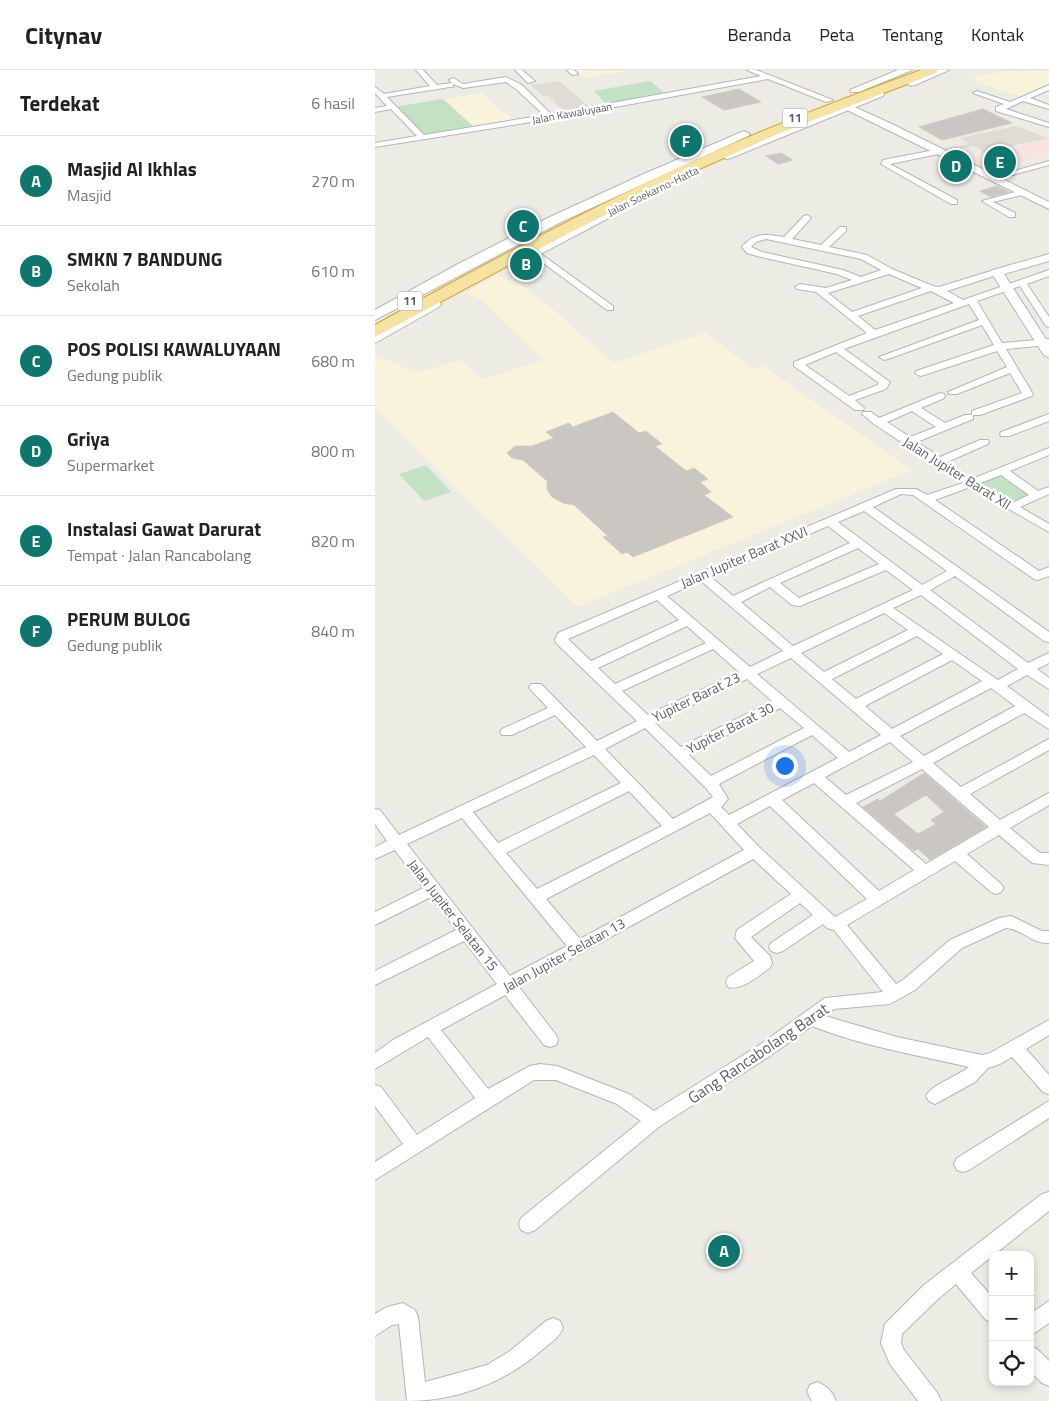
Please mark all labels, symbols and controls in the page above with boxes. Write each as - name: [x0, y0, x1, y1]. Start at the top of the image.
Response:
- text: Citynav: [25, 17, 102, 53]
- text: Beranda: [728, 21, 791, 48]
- text: Peta: [819, 21, 854, 48]
- text: Tentang: [882, 21, 943, 48]
- text: Kontak: [971, 21, 1024, 48]
- text: Terdekat: [20, 87, 100, 119]
- text: 6 hasil: [311, 91, 355, 115]
- street label: Jalan Kawaluyaan: [531, 98, 613, 128]
- road number: 11: [783, 108, 807, 128]
- pin: F: [670, 122, 702, 160]
- pin: E: [984, 143, 1016, 181]
- pin: D: [940, 147, 972, 185]
- text: Masjid Al Ikhlas: [67, 154, 197, 183]
- street label: Jalan Soekarno-Hatta: [605, 162, 702, 220]
- text: A: [31, 169, 41, 193]
- text: 270 m: [311, 169, 355, 193]
- text: Masjid: [67, 183, 111, 207]
- pin: C: [507, 207, 539, 245]
- text: SMKN 7 BANDUNG: [67, 244, 222, 273]
- pin: B: [510, 245, 542, 283]
- text: B: [31, 259, 41, 283]
- text: 610 m: [311, 259, 355, 283]
- text: Sekolah: [67, 273, 120, 297]
- road number: 11: [397, 292, 423, 310]
- text: POS POLISI KAWALUYAAN: [67, 334, 281, 363]
- text: C: [32, 349, 40, 373]
- text: 680 m: [311, 349, 355, 373]
- text: Gedung publik: [67, 363, 162, 387]
- text: Griya: [67, 424, 110, 453]
- street label: Jalan Jupiter Barat XII: [899, 431, 1015, 514]
- text: D: [31, 439, 41, 463]
- text: 800 m: [311, 439, 355, 463]
- text: Supermarket: [67, 453, 154, 477]
- text: Instalasi Gawat Darurat: [67, 514, 261, 543]
- street label: Jalan Jupiter Barat XXVI: [677, 520, 811, 593]
- text: E: [32, 529, 40, 553]
- text: 820 m: [311, 529, 355, 553]
- text: Tempat · Jalan Rancabolang: [67, 543, 251, 567]
- text: PERUM BULOG: [67, 604, 190, 633]
- text: F: [32, 619, 40, 643]
- text: 840 m: [311, 619, 355, 643]
- text: Gedung publik: [67, 633, 162, 657]
- street label: Yupiter Barat 23: [648, 666, 743, 727]
- street label: Yupiter Barat 30: [682, 696, 777, 759]
- your location: [772, 753, 798, 779]
- street label: Jalan Jupiter Selatan 15: [403, 854, 504, 975]
- street label: Jalan Jupiter Selatan 13: [499, 912, 629, 997]
- street label: Gang Rancabolang Barat: [683, 997, 834, 1109]
- pin: A: [708, 1232, 740, 1270]
- map controls: [989, 1251, 1034, 1386]
- button: +: [989, 1251, 1034, 1296]
- button: −: [989, 1296, 1034, 1341]
- button: locate: [989, 1341, 1034, 1386]

